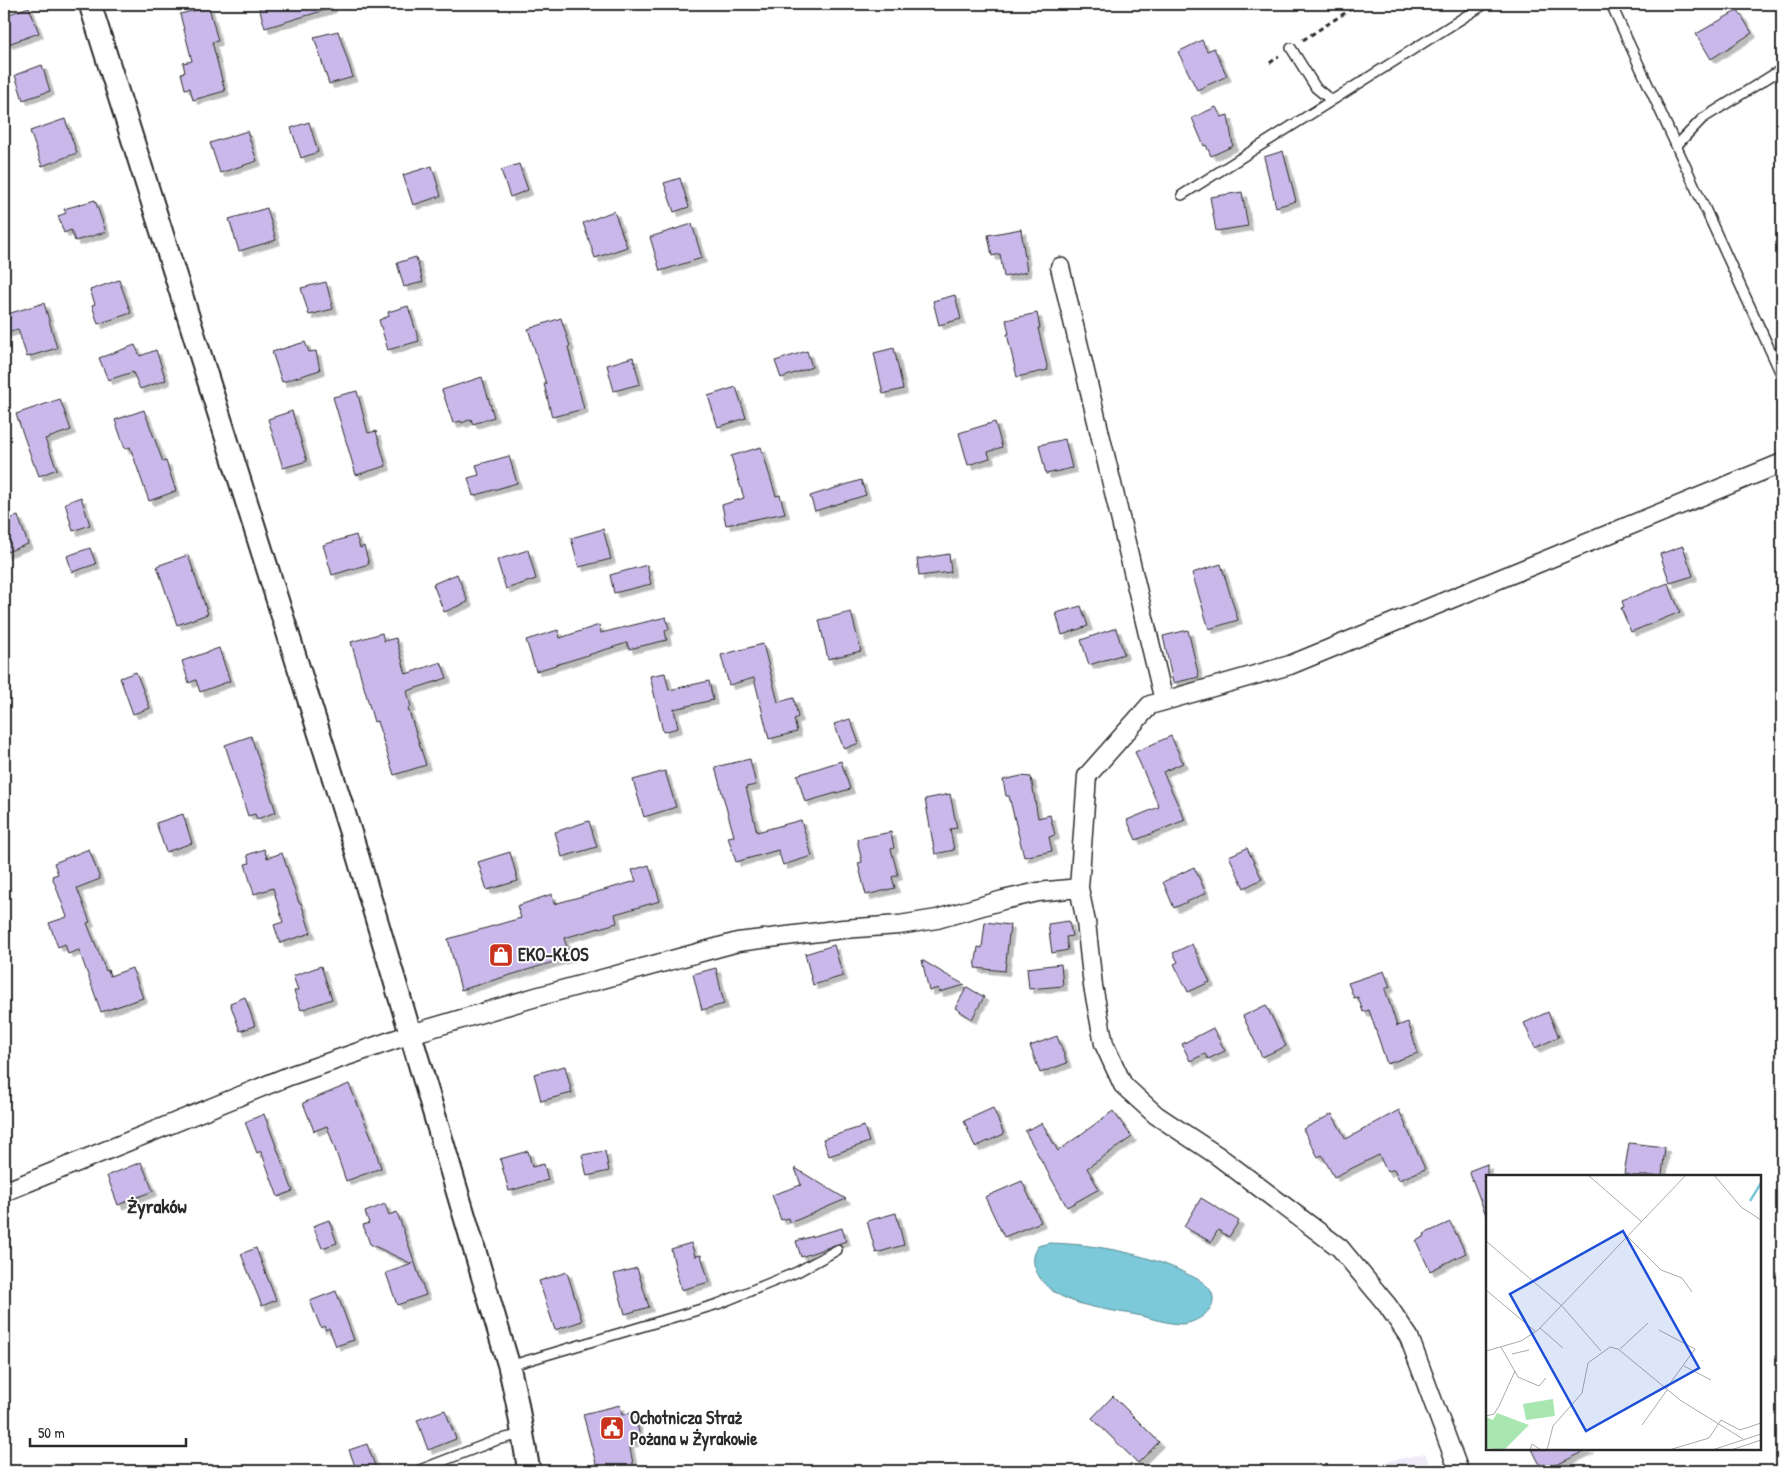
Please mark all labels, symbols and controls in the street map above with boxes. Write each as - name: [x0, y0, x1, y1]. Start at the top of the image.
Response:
- shop icon: EKO-KŁOS: [488, 942, 514, 968]
- place label: EKO-KŁOS: [518, 942, 589, 967]
- inset map: [1486, 1175, 1761, 1450]
- district label: Żyraków: [127, 1192, 188, 1220]
- place label: Ochotnicza Straż Pożana w Żyrakowie: [630, 1405, 758, 1452]
- scale bar: [30, 1415, 186, 1447]
- public building icon: Ochotnicza Straż Pożana w Żyrakowie: [599, 1415, 625, 1441]
- text: 50 m: [38, 1422, 65, 1443]

